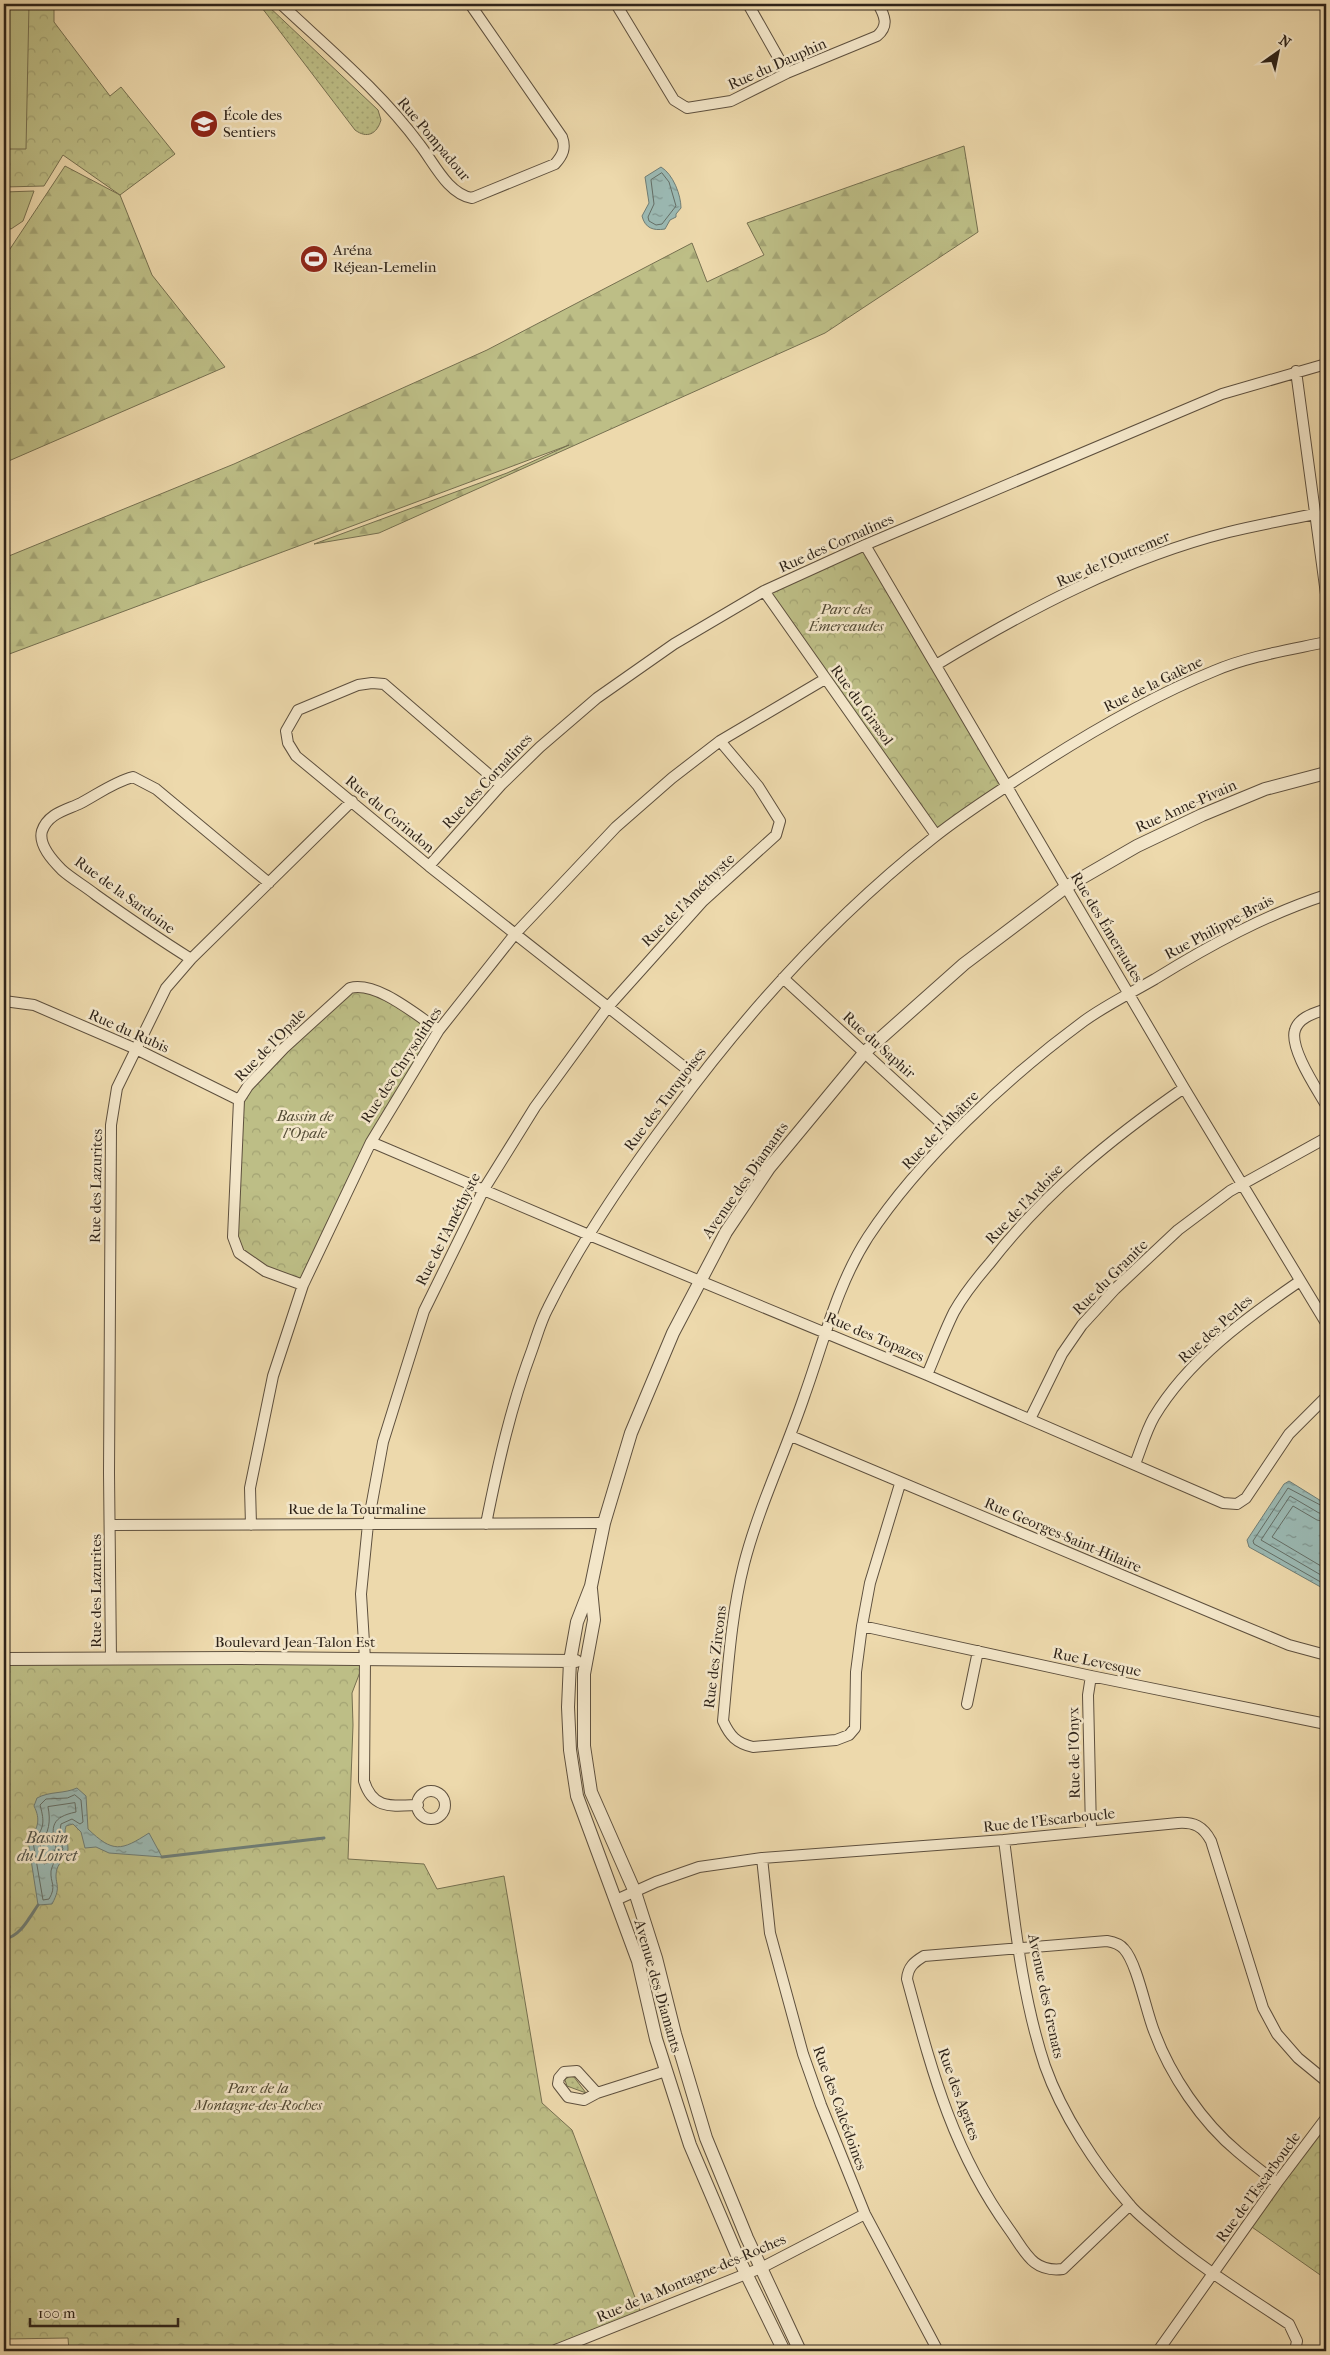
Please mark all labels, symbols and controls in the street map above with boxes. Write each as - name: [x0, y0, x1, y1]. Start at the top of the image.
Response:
- north arrow: [1252, 28, 1302, 78]
- text: N: [1276, 31, 1294, 52]
- street label: Rue du Dauphin: [725, 34, 829, 94]
- street label: Rue Pompadour: [394, 93, 475, 185]
- place label: École des Sentiers: [223, 106, 283, 141]
- school or university icon: École des Sentiers: [189, 109, 219, 139]
- place label: Aréna Réjean‑Lemelin: [332, 241, 437, 276]
- sports icon: Aréna Réjean‑Lemelin: [299, 244, 329, 274]
- street label: Rue des Cornalines: [776, 509, 897, 576]
- street label: Rue de l'Outremer: [1054, 527, 1173, 591]
- park label: Parc des Émereaudes: [807, 600, 884, 635]
- street label: Rue de la Galène: [1101, 652, 1206, 716]
- street label: Rue du Girasol: [827, 661, 897, 749]
- street label: Rue des Cornalines: [438, 729, 536, 832]
- street label: Rue du Corindon: [342, 771, 439, 857]
- street label: Rue Anne-Pivain: [1133, 776, 1240, 836]
- street label: Rue de l'Améthyste: [638, 849, 739, 950]
- street label: Rue de la Sardoine: [71, 852, 179, 938]
- street label: Rue des Émeraudes: [1067, 868, 1147, 986]
- street label: Rue Philippe-Brais: [1161, 890, 1277, 963]
- street label: Rue des Chrysolithes: [357, 1003, 446, 1127]
- street label: Rue de l'Opale: [231, 1004, 310, 1085]
- street label: Rue du Rubis: [86, 1005, 173, 1057]
- street label: Rue du Saphir: [839, 1008, 919, 1083]
- street label: Rue des Turquoises: [620, 1043, 710, 1154]
- street label: Rue de l'Albâtre: [898, 1086, 983, 1173]
- park label: Bassin de l'Opale: [276, 1107, 334, 1142]
- street label: Avenue des Diamants: [698, 1118, 792, 1242]
- street label: Rue des Lazurites: [86, 1128, 106, 1243]
- street label: Rue de l'Ardoise: [981, 1160, 1067, 1248]
- street label: Rue de l'Améthyste: [412, 1169, 484, 1288]
- street label: Rue du Granite: [1069, 1235, 1152, 1318]
- street label: Rue des Perles: [1174, 1291, 1256, 1367]
- street label: Rue des Topazes: [823, 1308, 927, 1366]
- street label: Rue Georges-Saint-Hilaire: [982, 1494, 1145, 1577]
- street label: Rue de la Tourmaline: [288, 1500, 427, 1518]
- street label: Rue des Lazurites: [87, 1533, 105, 1648]
- street label: Rue des Zircons: [700, 1604, 730, 1709]
- street label: Boulevard Jean-Talon Est: [215, 1633, 376, 1651]
- street label: Rue Levesque: [1051, 1644, 1143, 1680]
- street label: Rue de l'Onyx: [1064, 1707, 1084, 1799]
- street label: Rue de l'Escarboucle: [982, 1804, 1116, 1836]
- water label: Bassin du Loiret: [17, 1828, 78, 1865]
- street label: Avenue des Diamants: [630, 1916, 686, 2055]
- street label: Avenue des Grenats: [1024, 1931, 1068, 2060]
- street label: Rue des Calcédoines: [809, 2043, 871, 2173]
- street label: Rue des Agates: [934, 2045, 984, 2143]
- park label: Parc de la Montagne-des-Roches: [193, 2079, 322, 2114]
- street label: Rue de l'Escarboucle: [1212, 2128, 1304, 2246]
- street label: Rue de la Montagne-des-Roches: [594, 2230, 789, 2326]
- scale bar: [30, 2295, 178, 2327]
- text: 100 m: [38, 2304, 76, 2322]

